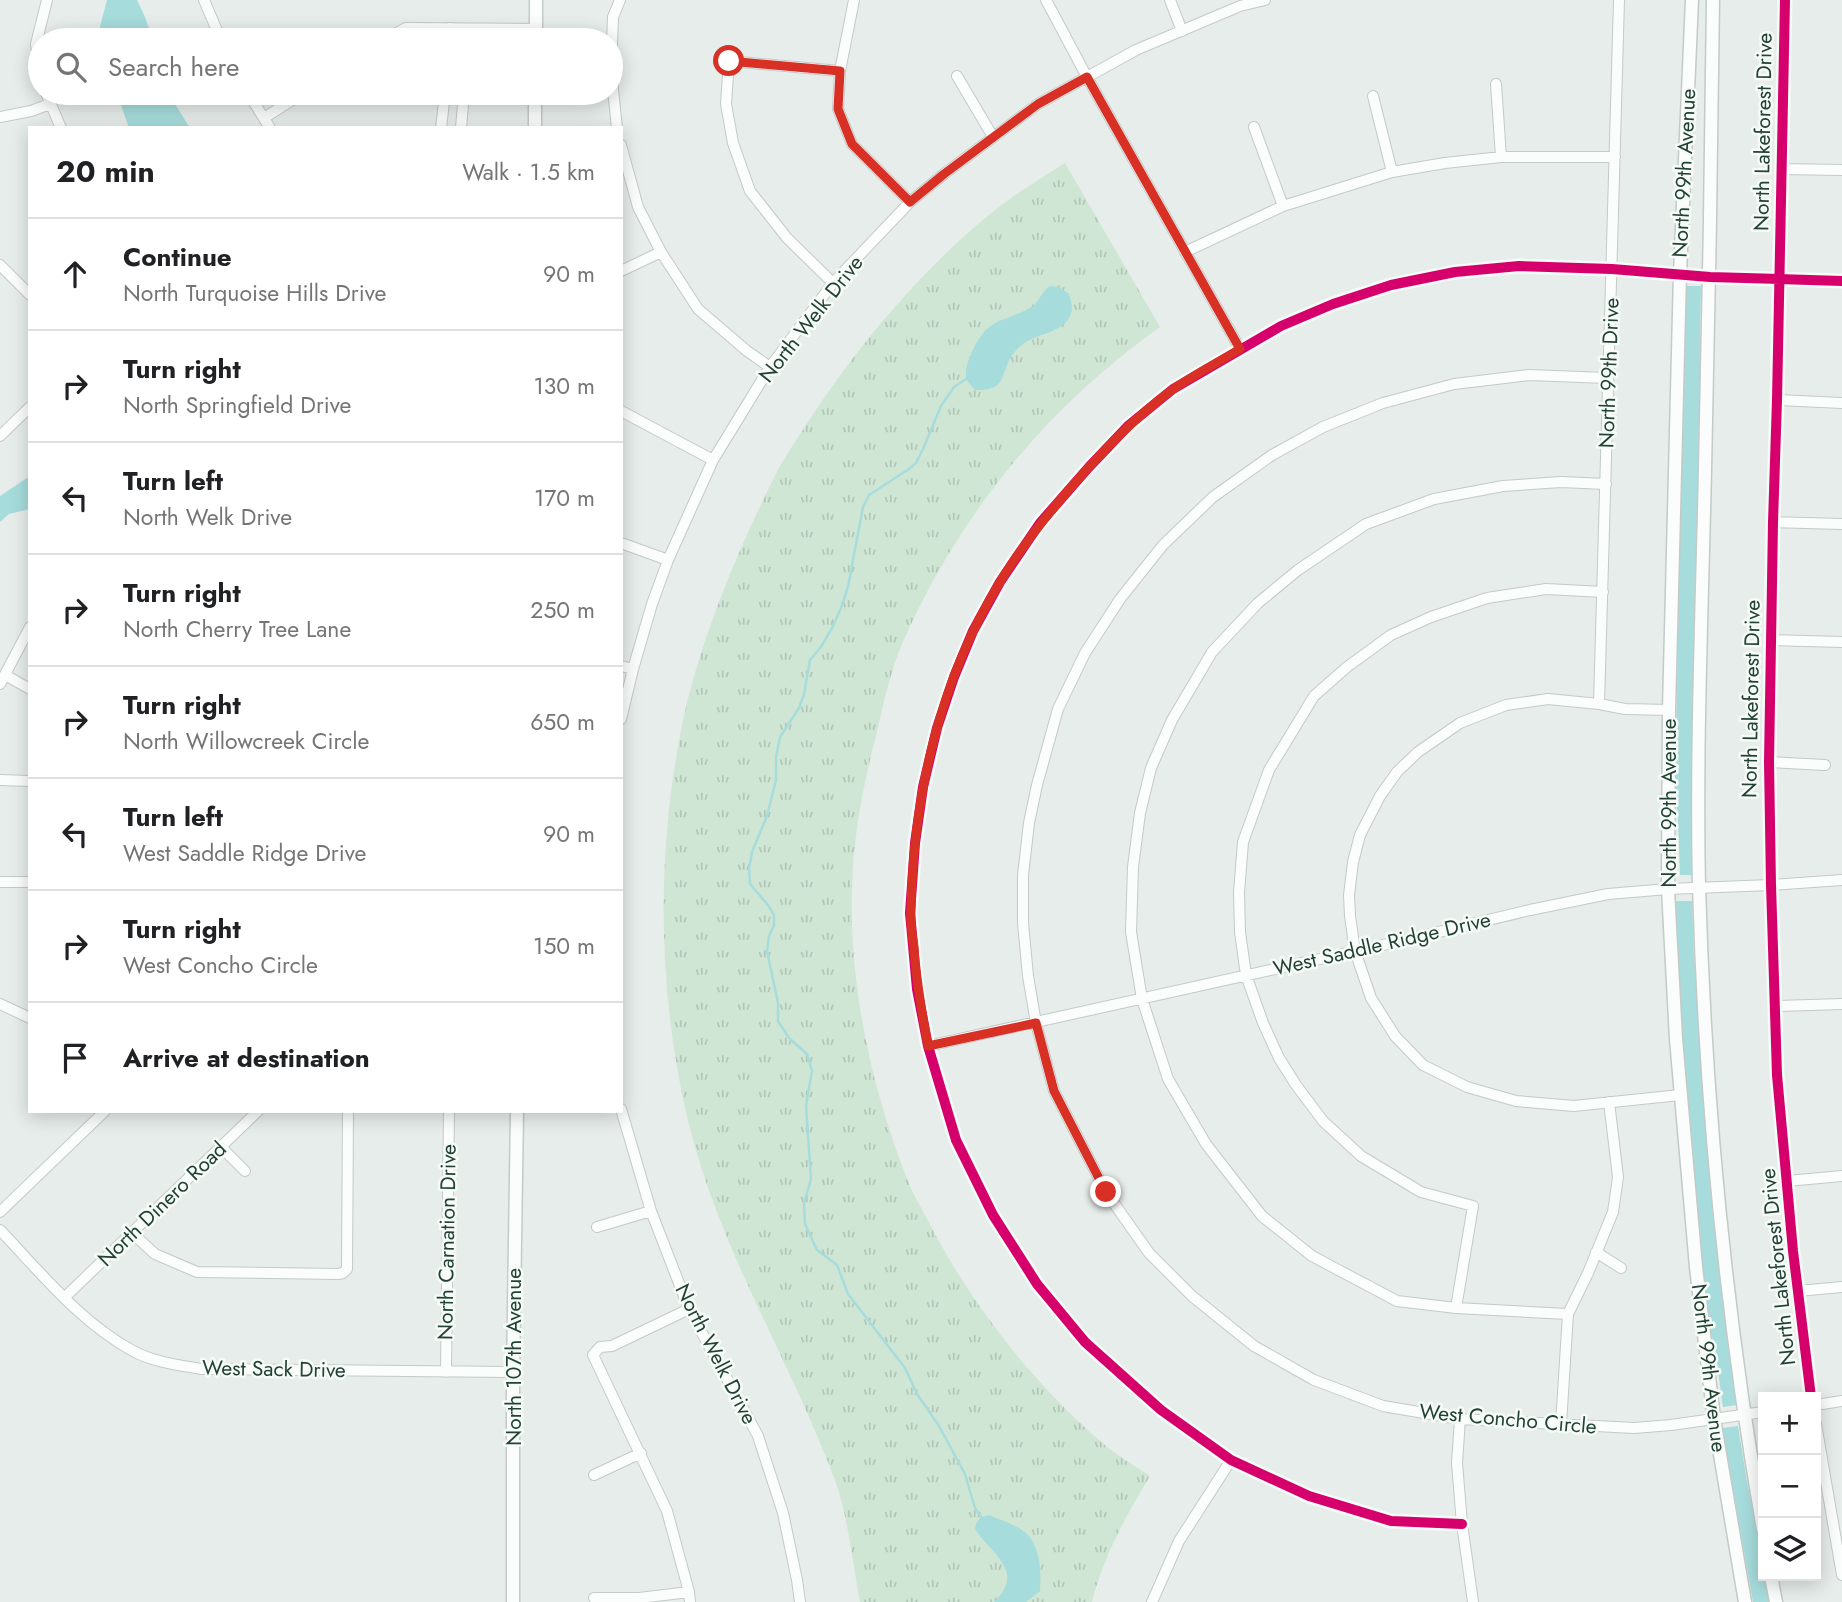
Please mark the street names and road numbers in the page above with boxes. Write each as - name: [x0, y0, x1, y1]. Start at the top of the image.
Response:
- street label: North Lakeforest Drive: [1746, 32, 1780, 231]
- street label: North 99th Avenue: [1665, 88, 1703, 258]
- street label: North Welk Drive: [752, 249, 870, 389]
- street label: North 99th Drive: [1591, 297, 1627, 449]
- street label: North Lakeforest Drive: [1734, 599, 1768, 798]
- street label: North 99th Avenue: [1654, 718, 1684, 888]
- street label: West Saddle Ridge Drive: [1270, 904, 1494, 984]
- street label: North Dinero Road: [91, 1135, 233, 1273]
- street label: North Carnation Drive: [430, 1144, 464, 1340]
- street label: North Lakeforest Drive: [1753, 1167, 1803, 1367]
- street label: North 107th Avenue: [499, 1268, 529, 1446]
- street label: North Welk Drive: [668, 1278, 764, 1430]
- street label: North 99th Avenue: [1684, 1282, 1734, 1454]
- street label: West Sack Drive: [202, 1353, 346, 1385]
- street label: West Concho Circle: [1418, 1396, 1598, 1442]

